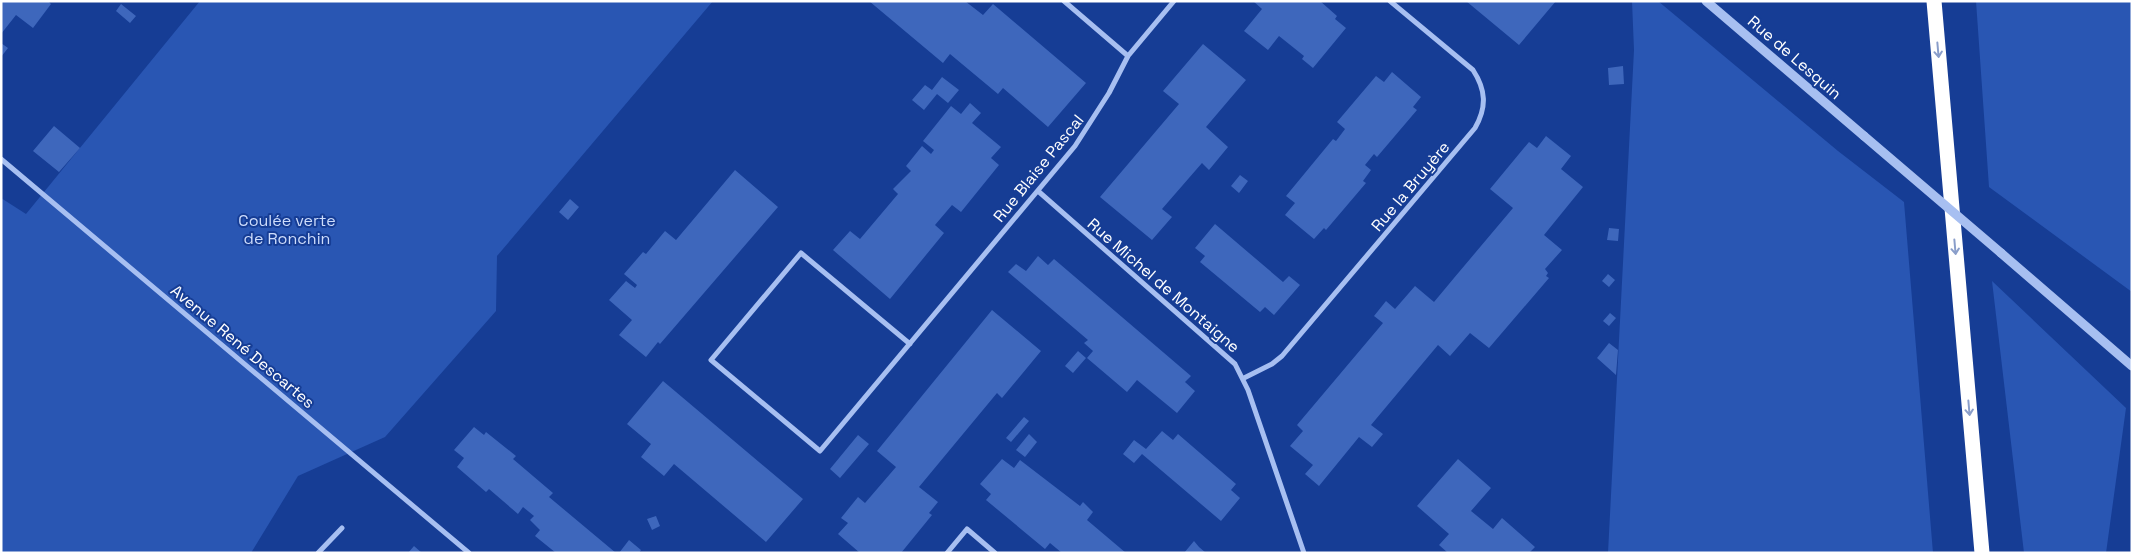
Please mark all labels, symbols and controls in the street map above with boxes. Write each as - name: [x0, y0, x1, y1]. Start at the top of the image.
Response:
- street label: Rue de Lesquin: [1743, 11, 1846, 104]
- one-way arrow: [1934, 42, 1943, 58]
- street label: Rue Blaise Pascal: [988, 110, 1088, 227]
- street label: Rue la Bruyère: [1366, 137, 1454, 236]
- park label: Coulée verte de Ronchin: [238, 210, 336, 249]
- street label: Rue Michel de Montaigne: [1083, 213, 1244, 357]
- one-way arrow: [1951, 238, 1960, 254]
- street label: Avenue René Descartes: [166, 280, 319, 413]
- one-way arrow: [1965, 400, 1974, 416]

